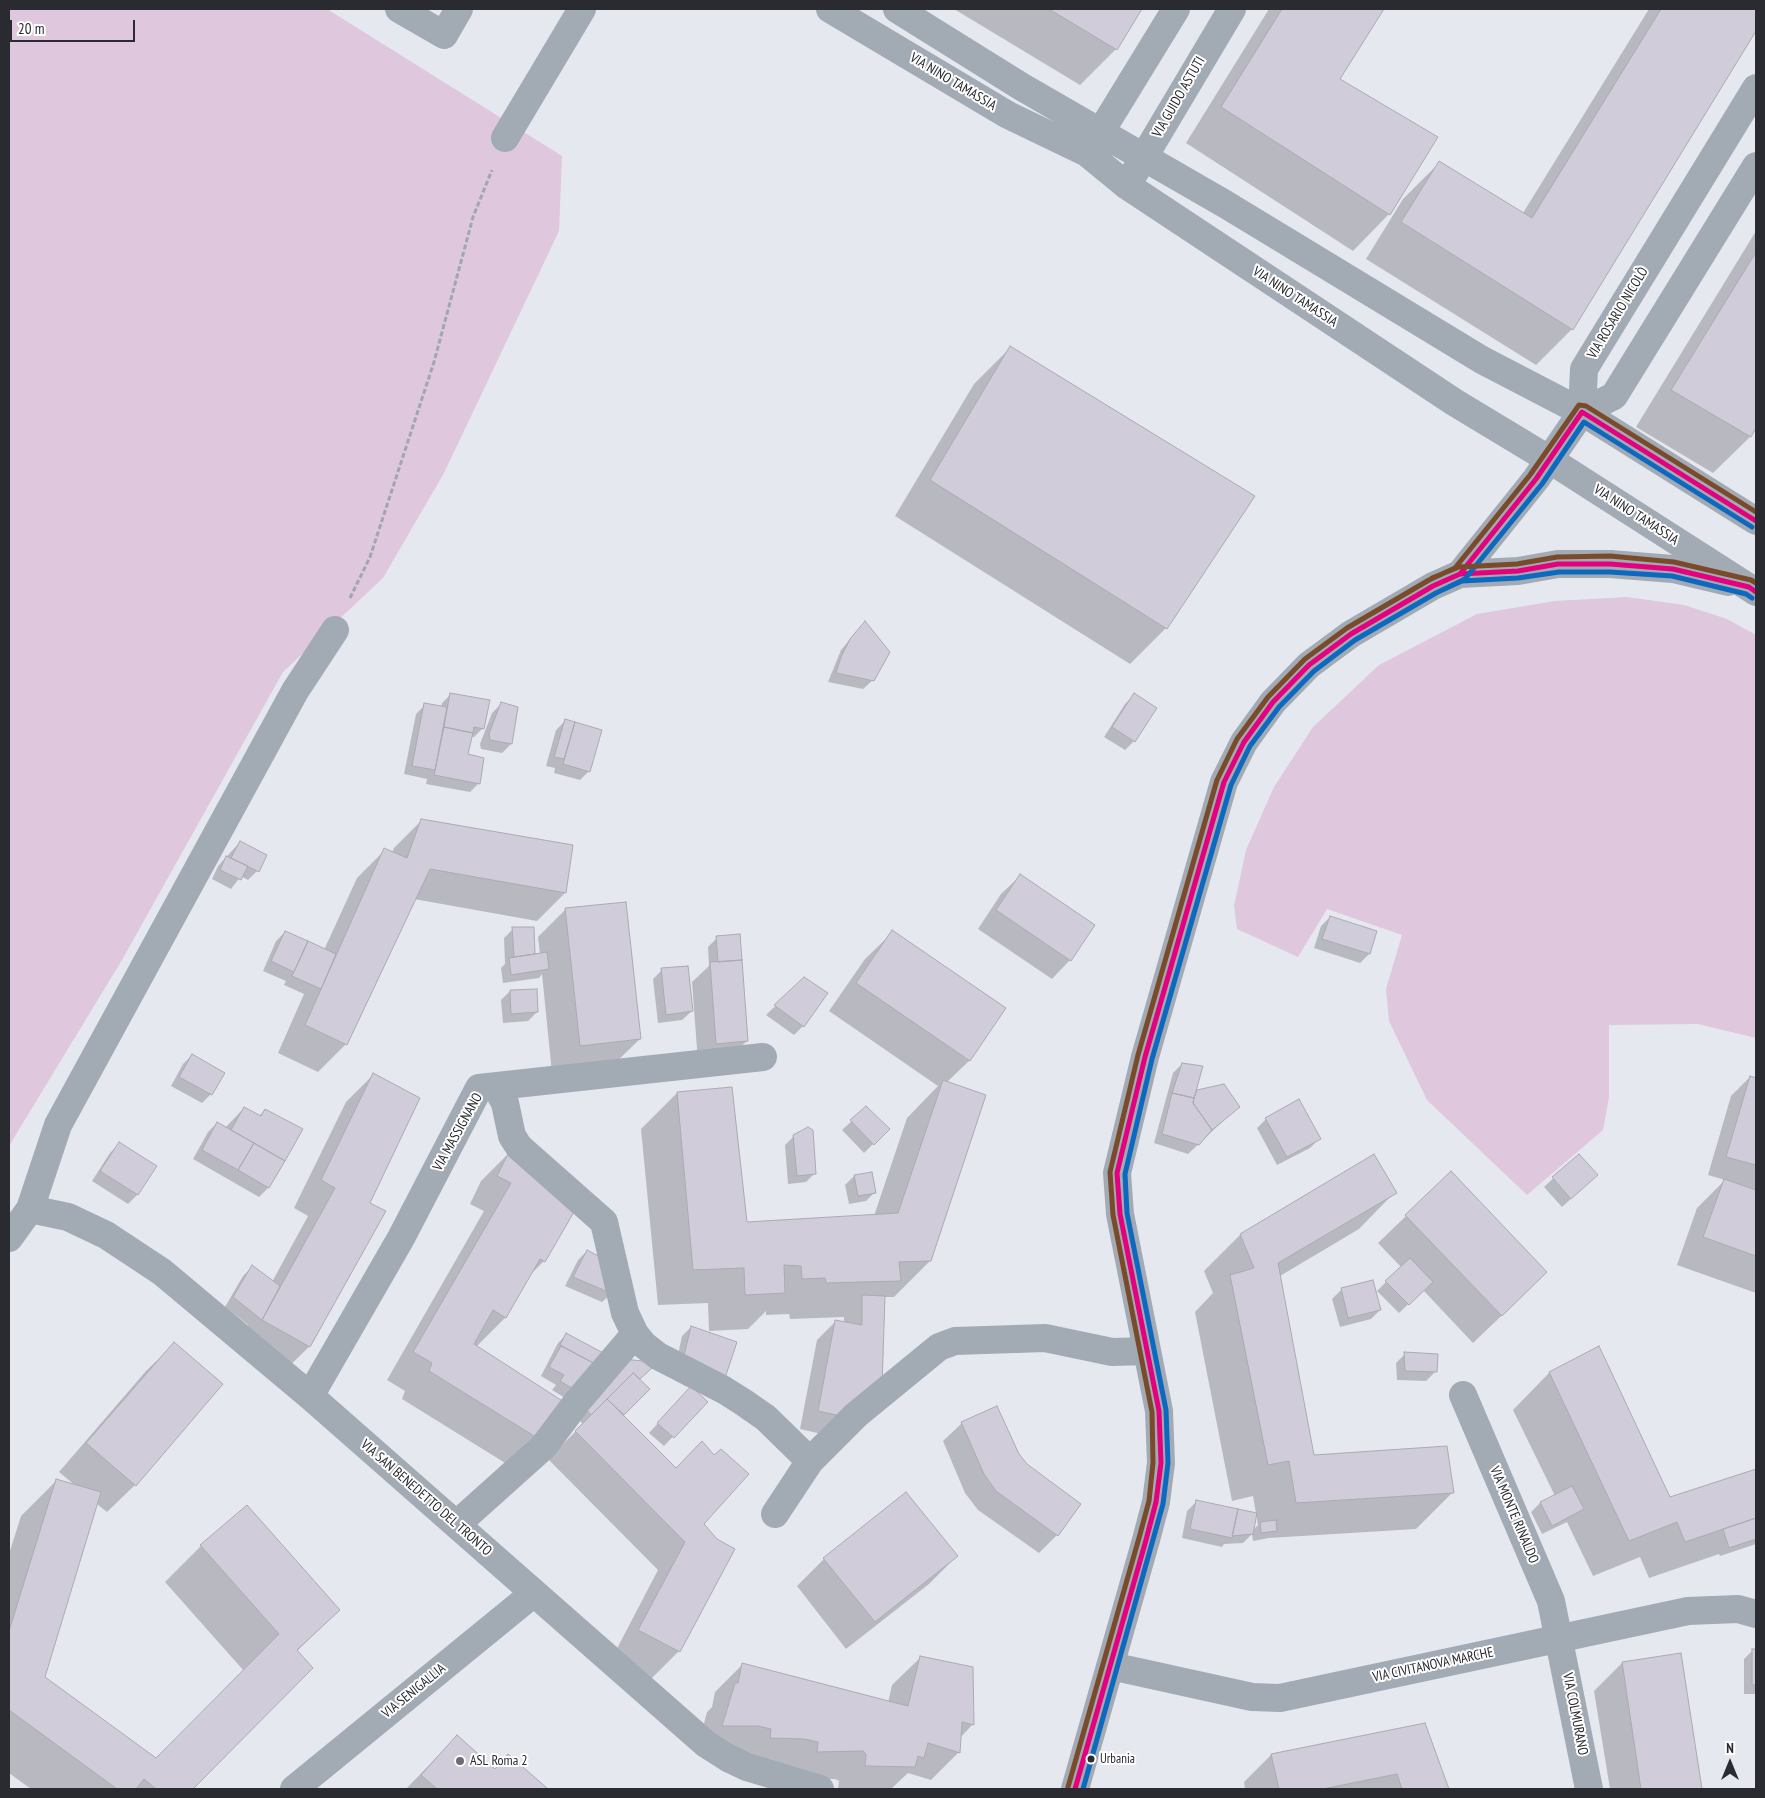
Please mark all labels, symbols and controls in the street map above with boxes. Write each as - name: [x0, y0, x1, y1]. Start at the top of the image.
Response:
- scale bar: [12, 10, 138, 42]
- text: 20 m: [18, 19, 44, 38]
- street label: VIA NINO TAMASSIA: [907, 50, 999, 114]
- street label: VIA GUIDO ASTUTI: [1149, 54, 1209, 140]
- street label: VIA NINO TAMASSIA: [1249, 263, 1341, 331]
- street label: VIA ROSARIO NICOLÒ: [1584, 264, 1652, 362]
- street label: VIA NINO TAMASSIA: [1590, 481, 1682, 549]
- street label: VIA MASSIGNANO: [430, 1090, 486, 1174]
- street label: VIA SAN BENEDETTO DEL TRONTO: [357, 1436, 495, 1560]
- street label: VIA MONTE RINALDO: [1486, 1464, 1542, 1566]
- street label: VIA CIVITANOVA MARCHE: [1371, 1644, 1495, 1686]
- street label: VIA SENIGALLIA: [379, 1660, 449, 1722]
- street label: VIA COLMURANO: [1559, 1671, 1591, 1757]
- north arrow: [1705, 1738, 1755, 1788]
- text: N: [1726, 1739, 1734, 1757]
- place label: Urbania: [1100, 1751, 1135, 1767]
- place label: ASL Roma 2: [470, 1753, 528, 1769]
- marker: Urbania: [1086, 1754, 1096, 1764]
- marker: ASL Roma 2: [454, 1755, 466, 1767]

